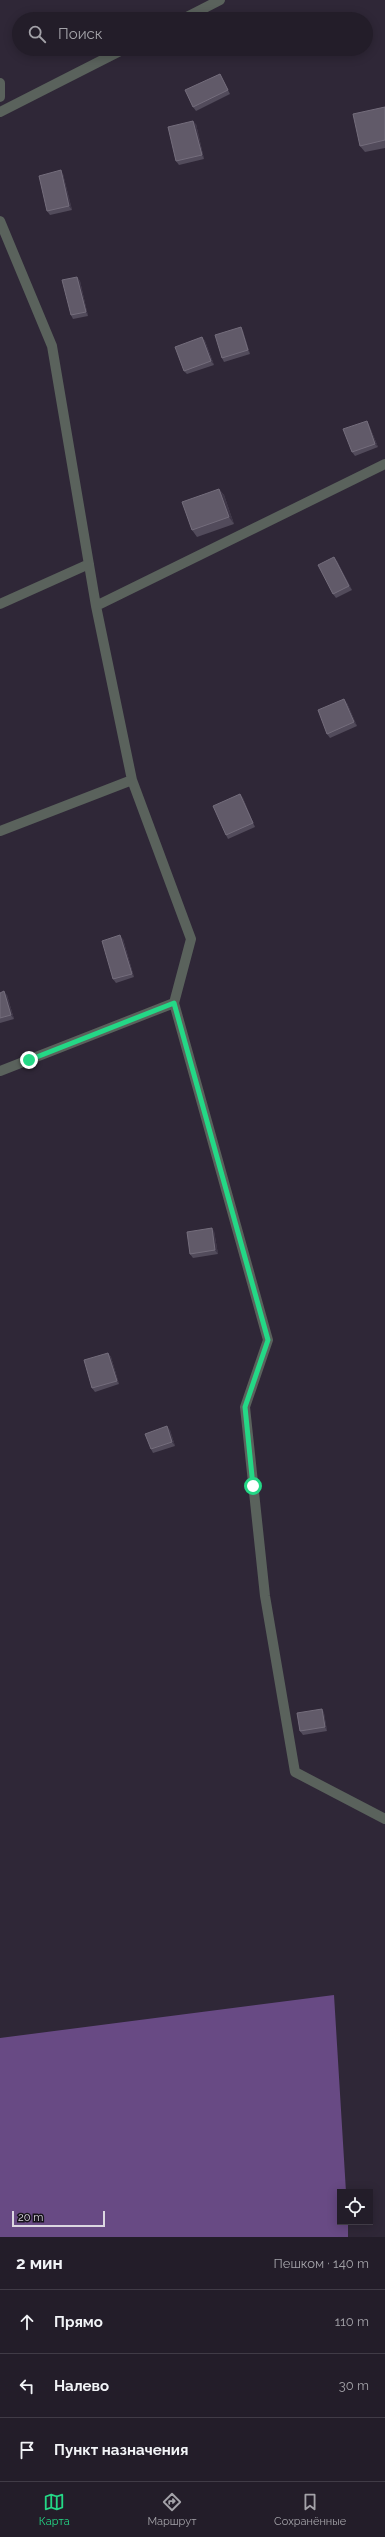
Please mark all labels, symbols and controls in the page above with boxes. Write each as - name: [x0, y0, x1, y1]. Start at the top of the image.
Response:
- search box: [12, 12, 373, 56]
- icon: search: [26, 23, 48, 45]
- text: Поиск: [58, 25, 103, 43]
- route end: [20, 1051, 38, 1069]
- route start: [244, 1477, 262, 1495]
- map controls: [337, 2189, 373, 2225]
- button: locate: [337, 2189, 373, 2225]
- scale bar: [12, 2209, 105, 2228]
- text: 20 m: [18, 2211, 43, 2224]
- text: 2 мин: [16, 2253, 63, 2273]
- text: Пешком · 140 m: [273, 2256, 369, 2271]
- icon: ahead: [16, 2311, 38, 2333]
- text: Прямо: [54, 2313, 103, 2331]
- text: 110 m: [335, 2314, 369, 2329]
- icon: left: [16, 2375, 38, 2397]
- text: Налево: [54, 2377, 109, 2395]
- text: 30 m: [339, 2378, 369, 2393]
- icon: arrive: [16, 2439, 38, 2461]
- text: Пункт назначения: [54, 2441, 188, 2459]
- tab: Карта: [39, 2491, 70, 2528]
- tab: Маршрут: [147, 2491, 196, 2528]
- tab: Сохранённые: [274, 2491, 346, 2528]

